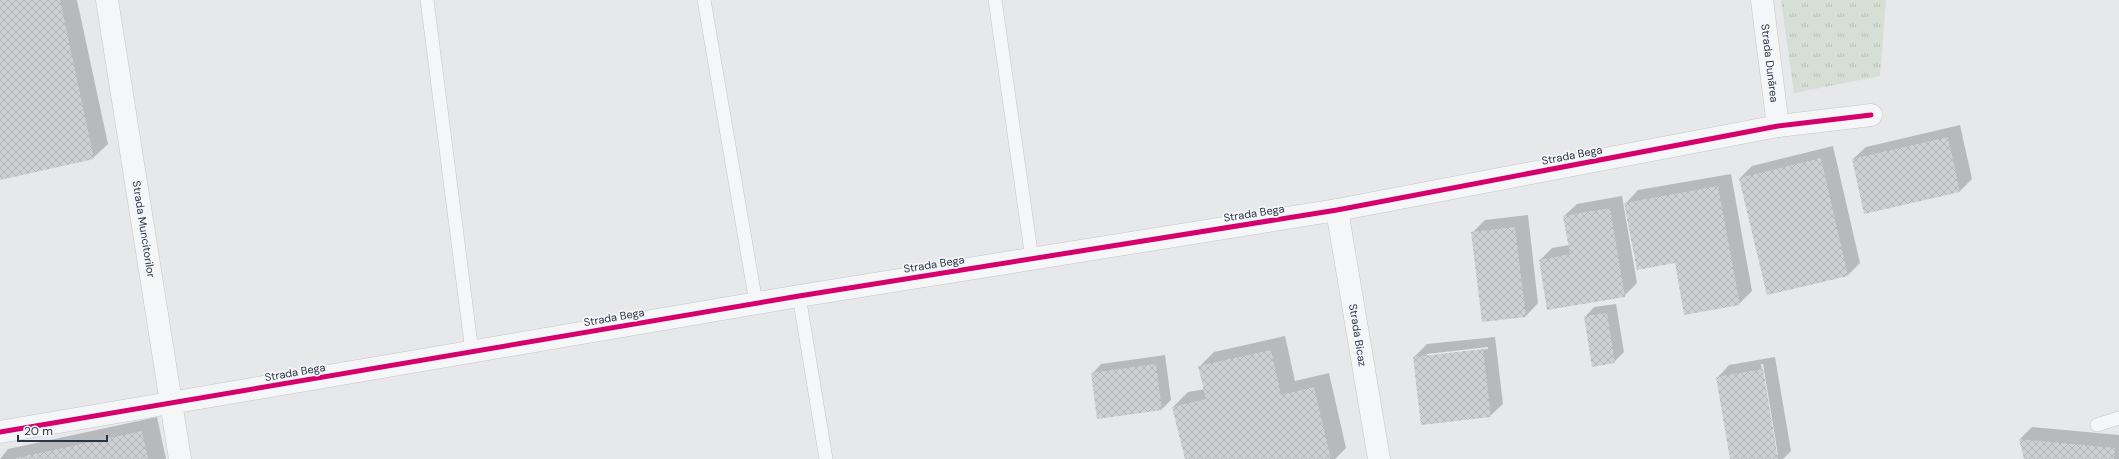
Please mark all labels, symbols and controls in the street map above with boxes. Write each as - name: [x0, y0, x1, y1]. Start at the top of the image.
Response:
- street label: Strada Dunărea: [1758, 23, 1782, 103]
- street label: Strada Bega: [1540, 142, 1604, 168]
- street label: Strada Muncitorilor: [129, 180, 159, 278]
- street label: Strada Bega: [1223, 201, 1285, 225]
- street label: Strada Bega: [903, 252, 965, 276]
- street label: Strada Bicaz: [1346, 303, 1370, 367]
- street label: Strada Bega: [582, 305, 646, 329]
- street label: Strada Bega: [263, 360, 327, 384]
- scale bar: [18, 417, 107, 443]
- text: 20 m: [24, 423, 53, 439]

